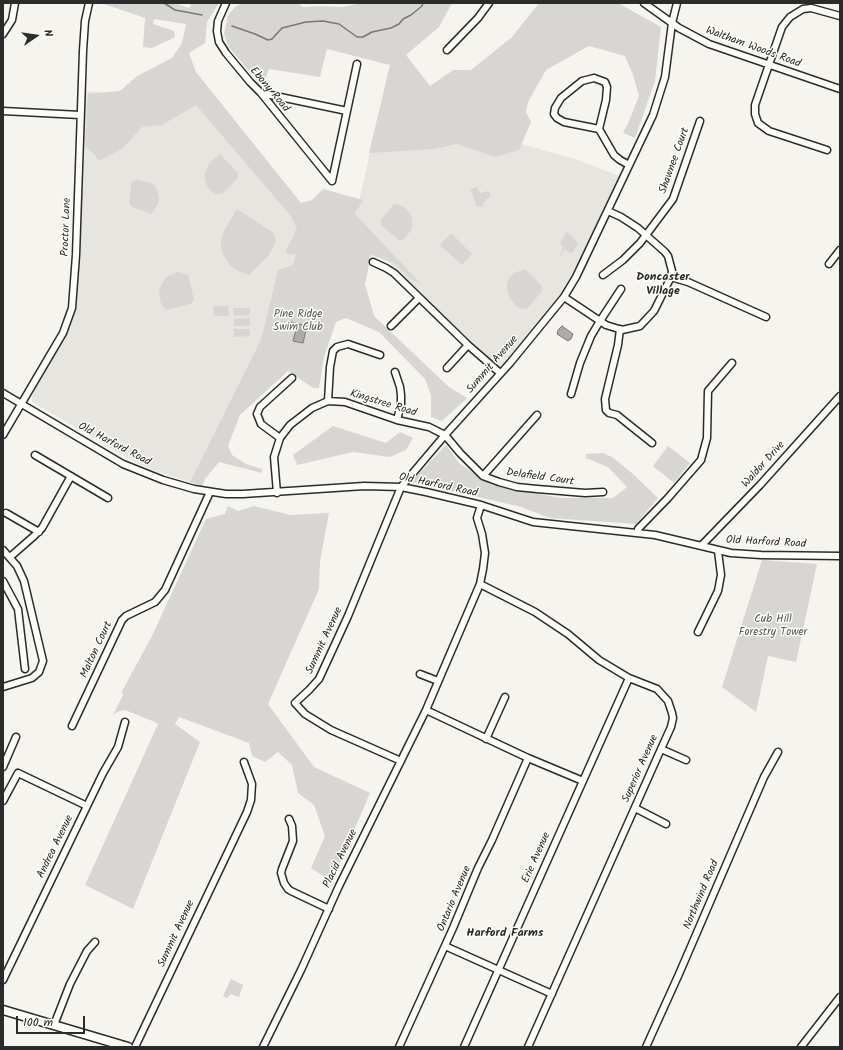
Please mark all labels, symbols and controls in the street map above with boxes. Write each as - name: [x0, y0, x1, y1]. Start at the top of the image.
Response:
- north arrow: [16, 16, 56, 56]
- street label: Waltham Woods Road: [704, 25, 802, 71]
- text: N: [38, 28, 57, 39]
- street label: Ebony Road: [246, 65, 292, 115]
- street label: Shawnee Court: [657, 126, 693, 196]
- street label: Proctor Lane: [59, 197, 75, 257]
- district label: Doncaster Village: [636, 271, 690, 299]
- park label: Pine Ridge Swim Club: [273, 308, 323, 334]
- street label: Summit Avenue: [464, 333, 522, 397]
- street label: Kingstree Road: [348, 388, 418, 420]
- street label: Old Harford Road: [75, 420, 153, 470]
- street label: Waldor Drive: [740, 439, 788, 491]
- street label: Delafield Court: [505, 467, 575, 489]
- street label: Old Harford Road: [397, 471, 479, 501]
- street label: Old Harford Road: [726, 534, 806, 552]
- street label: Summit Avenue: [304, 605, 346, 677]
- park label: Cub Hill Forestry Tower: [739, 613, 807, 639]
- street label: Malton Court: [78, 620, 116, 680]
- street label: Superior Avenue: [620, 733, 662, 805]
- street label: Andrea Avenue: [35, 813, 77, 881]
- street label: Placid Avenue: [321, 828, 361, 890]
- street label: Erie Avenue: [520, 830, 554, 886]
- street label: Northwind Road: [681, 858, 723, 932]
- street label: Ontario Avenue: [435, 864, 475, 934]
- street label: Summit Avenue: [156, 898, 198, 970]
- district label: Harford Farms: [467, 927, 543, 941]
- scale bar: [18, 1008, 87, 1034]
- text: 100 m: [23, 1013, 53, 1032]

